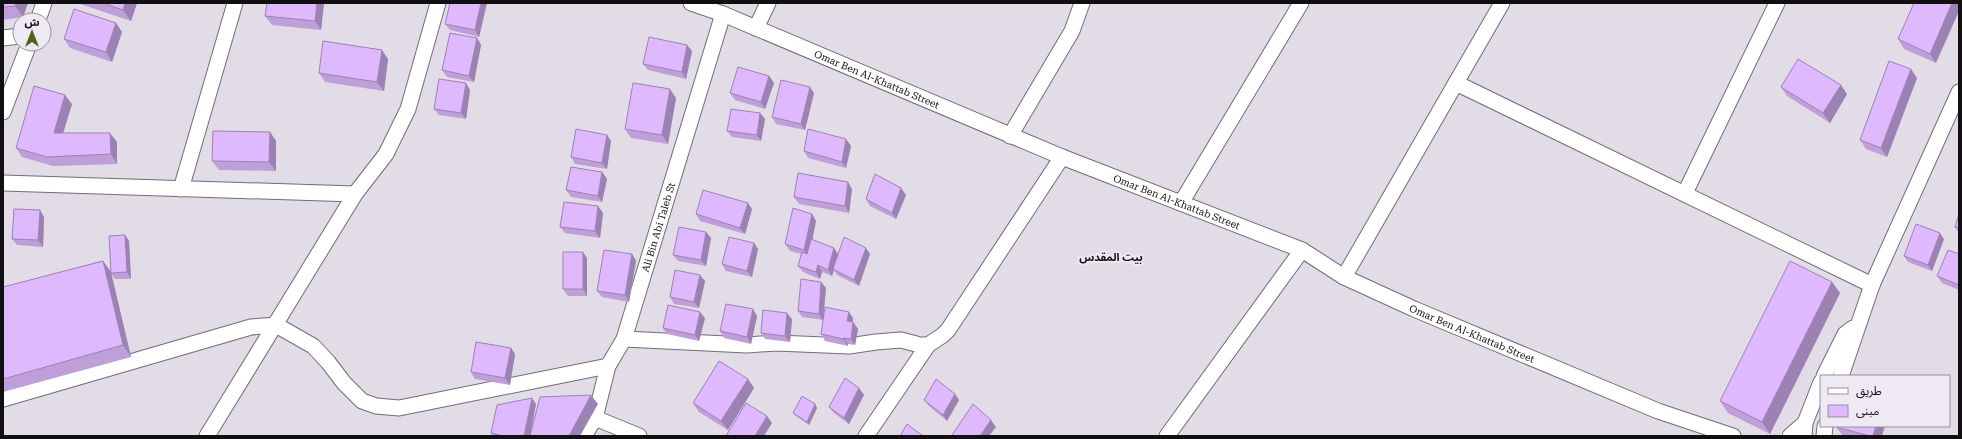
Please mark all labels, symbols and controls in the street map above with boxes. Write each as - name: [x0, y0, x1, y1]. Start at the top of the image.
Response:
- north arrow: [12, 12, 52, 52]
- text: ش: [24, 16, 40, 29]
- street label: Omar Ben Al-Khattab Street: [813, 48, 941, 110]
- street label: Omar Ben Al-Khattab Street: [1112, 172, 1242, 231]
- street label: Ali Bin Abi Taleb St: [639, 181, 677, 273]
- district label: بيت المقدس: [1079, 251, 1143, 264]
- street label: Omar Ben Al-Khattab Street: [1408, 302, 1537, 364]
- legend: [1820, 375, 1950, 427]
- text: طريق: [1856, 384, 1882, 399]
- text: مبنى: [1856, 404, 1879, 418]

